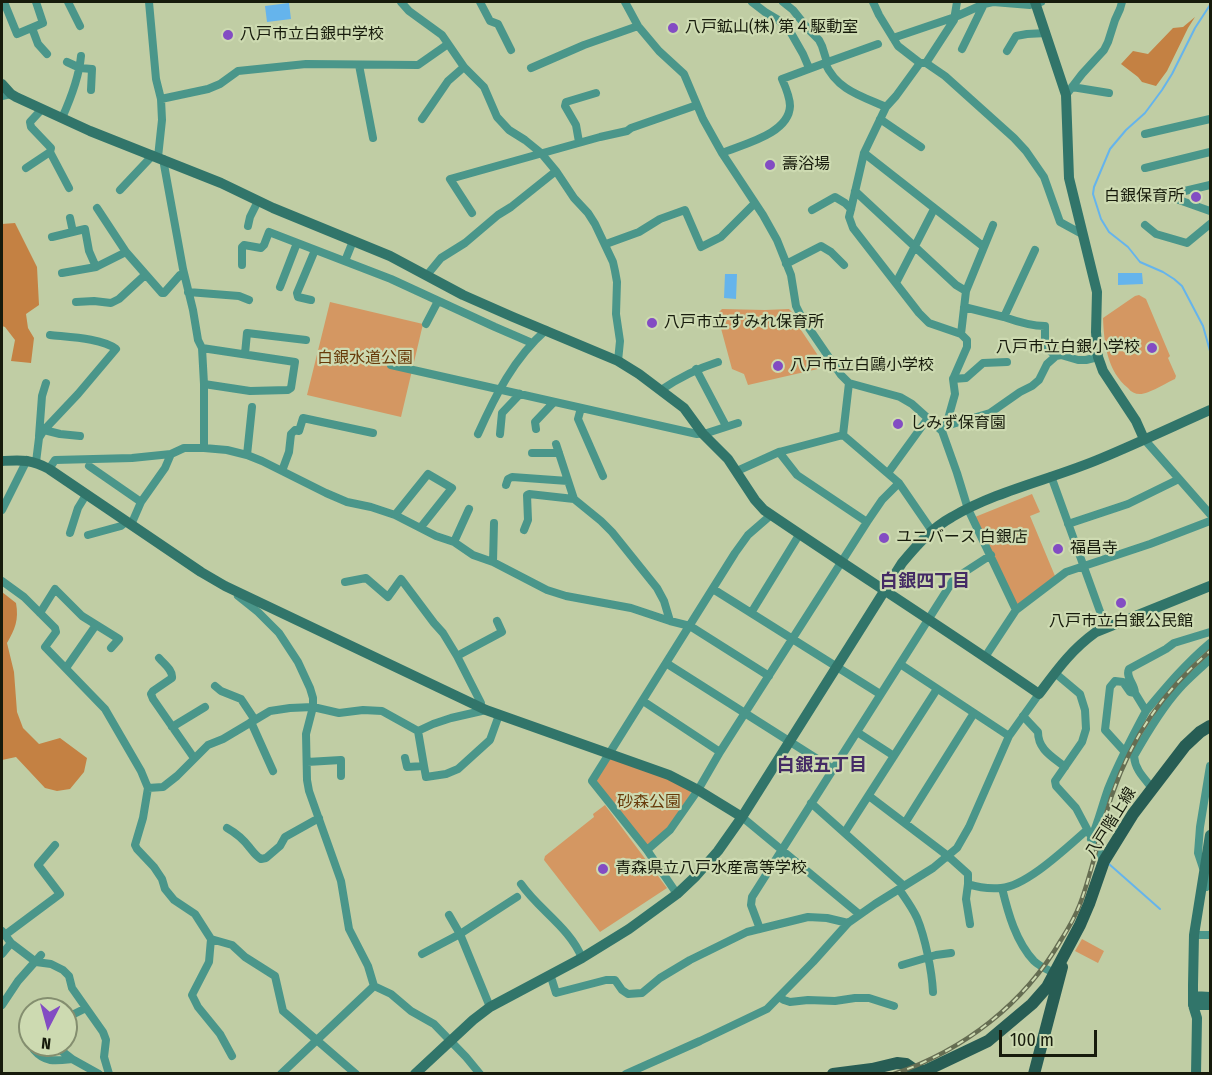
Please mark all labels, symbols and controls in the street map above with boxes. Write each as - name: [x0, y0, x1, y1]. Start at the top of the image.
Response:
- place label: 八戸鉱山(株) 第４駆動室: [685, 18, 858, 38]
- marker: 八戸鉱山(株) 第４駆動室: [666, 21, 680, 35]
- place label: 八戸市立白銀中学校: [240, 25, 384, 45]
- marker: 八戸市立白銀中学校: [221, 28, 235, 42]
- place label: 壽浴場: [782, 155, 830, 175]
- marker: 壽浴場: [763, 158, 777, 172]
- place label: 白銀保育所: [1104, 187, 1184, 207]
- marker: 白銀保育所: [1189, 190, 1203, 204]
- place label: 八戸市立すみれ保育所: [664, 313, 824, 333]
- marker: 八戸市立すみれ保育所: [645, 316, 659, 330]
- place label: 八戸市立白銀小学校: [996, 338, 1140, 358]
- marker: 八戸市立白銀小学校: [1145, 341, 1159, 355]
- park label: 白銀水道公園: [317, 349, 413, 369]
- place label: 八戸市立白鷗小学校: [790, 356, 934, 376]
- marker: 八戸市立白鷗小学校: [771, 359, 785, 373]
- place label: しみず保育園: [910, 414, 1006, 434]
- marker: しみず保育園: [891, 417, 905, 431]
- place label: ユニバース 白銀店: [896, 528, 1028, 548]
- marker: ユニバース 白銀店: [877, 531, 891, 545]
- place label: 福昌寺: [1070, 539, 1118, 559]
- marker: 福昌寺: [1051, 542, 1065, 556]
- district label: 白銀四丁目: [880, 571, 970, 593]
- marker: 八戸市立白銀公民館: [1114, 596, 1128, 610]
- place label: 八戸市立白銀公民館: [1049, 612, 1193, 632]
- district label: 白銀五丁目: [777, 755, 867, 777]
- street label: 八戸階上線: [1082, 784, 1140, 862]
- park label: 砂森公園: [617, 793, 681, 813]
- place label: 青森県立八戸水産高等学校: [615, 859, 807, 879]
- marker: 青森県立八戸水産高等学校: [596, 862, 610, 876]
- north arrow: [18, 997, 78, 1057]
- scale bar: [1002, 1018, 1100, 1056]
- text: 100 m: [1010, 1029, 1054, 1051]
- text: N: [41, 1033, 52, 1053]

